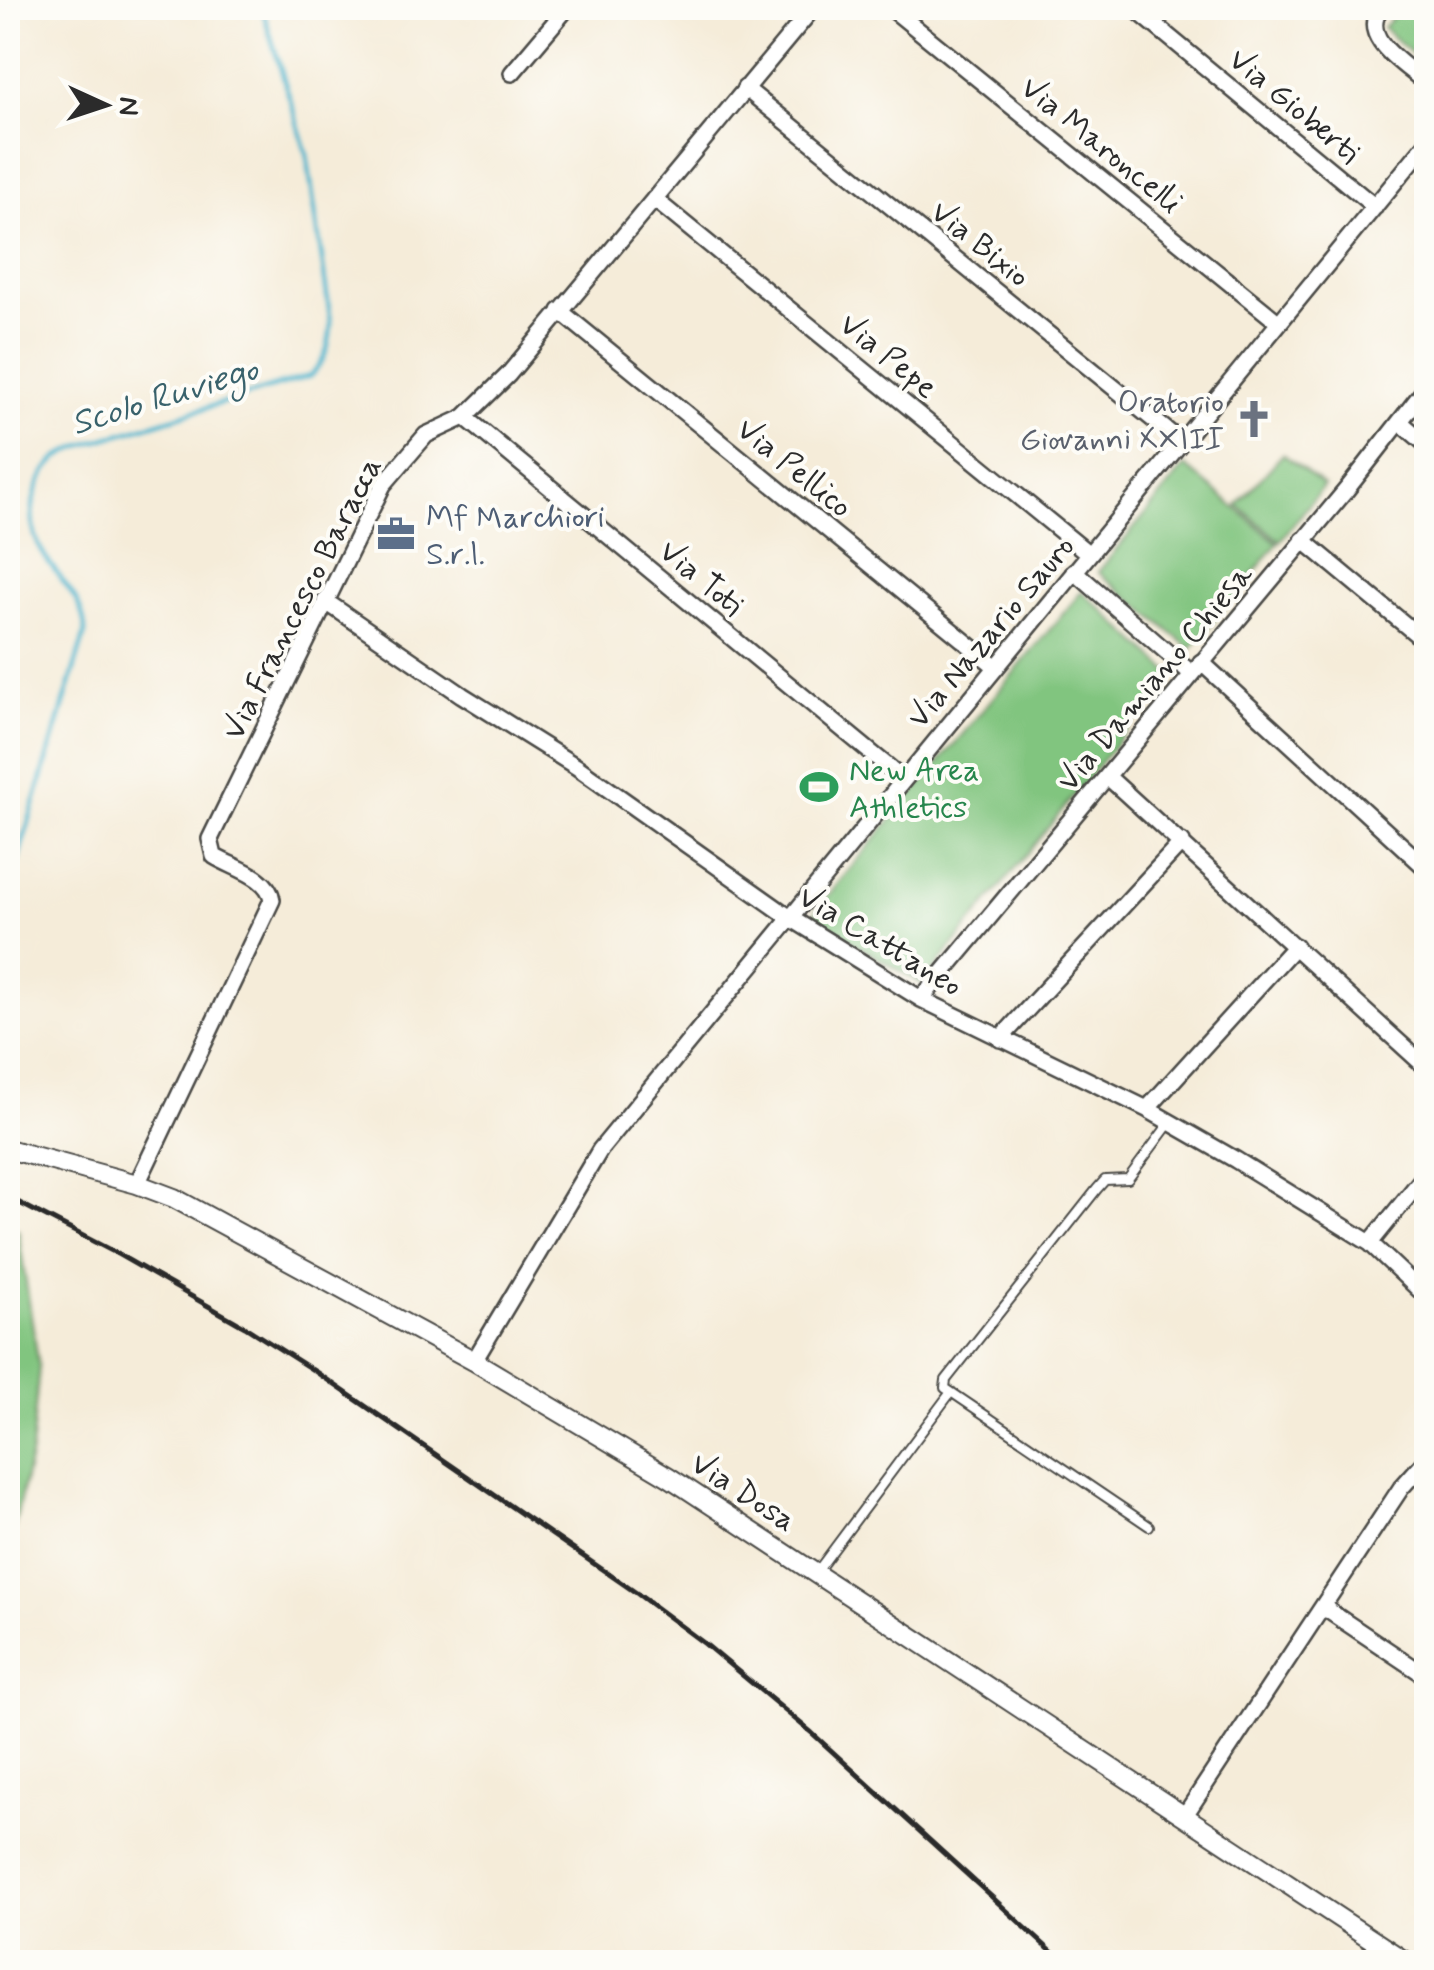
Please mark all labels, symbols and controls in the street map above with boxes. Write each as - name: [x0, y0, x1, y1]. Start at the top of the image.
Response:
- street label: Via Gioberti: [1219, 39, 1368, 174]
- north arrow: [55, 55, 155, 155]
- street label: Via Maroncelli: [1011, 67, 1190, 224]
- text: N: [109, 96, 146, 116]
- street label: Via Bixio: [921, 192, 1038, 298]
- street label: Via Pepe: [830, 304, 946, 409]
- water label: Scolo Ruviego: [66, 346, 266, 450]
- place label: Oratorio Giovanni XXIII: [1020, 382, 1224, 461]
- church icon: Oratorio Giovanni XXIII: [1233, 398, 1275, 440]
- street label: Via Pellico: [727, 409, 860, 528]
- street label: Via Francesco Baracca: [213, 450, 392, 747]
- place label: Mf Marchiori S.r.l.: [426, 497, 605, 576]
- office icon: Mf Marchiori S.r.l.: [375, 513, 417, 555]
- street label: Via Nazario Sauro: [898, 527, 1085, 738]
- street label: Via Toti: [650, 531, 752, 626]
- street label: Via Damiano Chiesa: [1048, 555, 1264, 801]
- place label: New Area Athletics: [849, 750, 979, 829]
- sports icon: New Area Athletics: [798, 766, 840, 808]
- street label: Via Cattaneo: [790, 876, 970, 1007]
- street label: Via Dosa: [682, 1443, 804, 1542]

